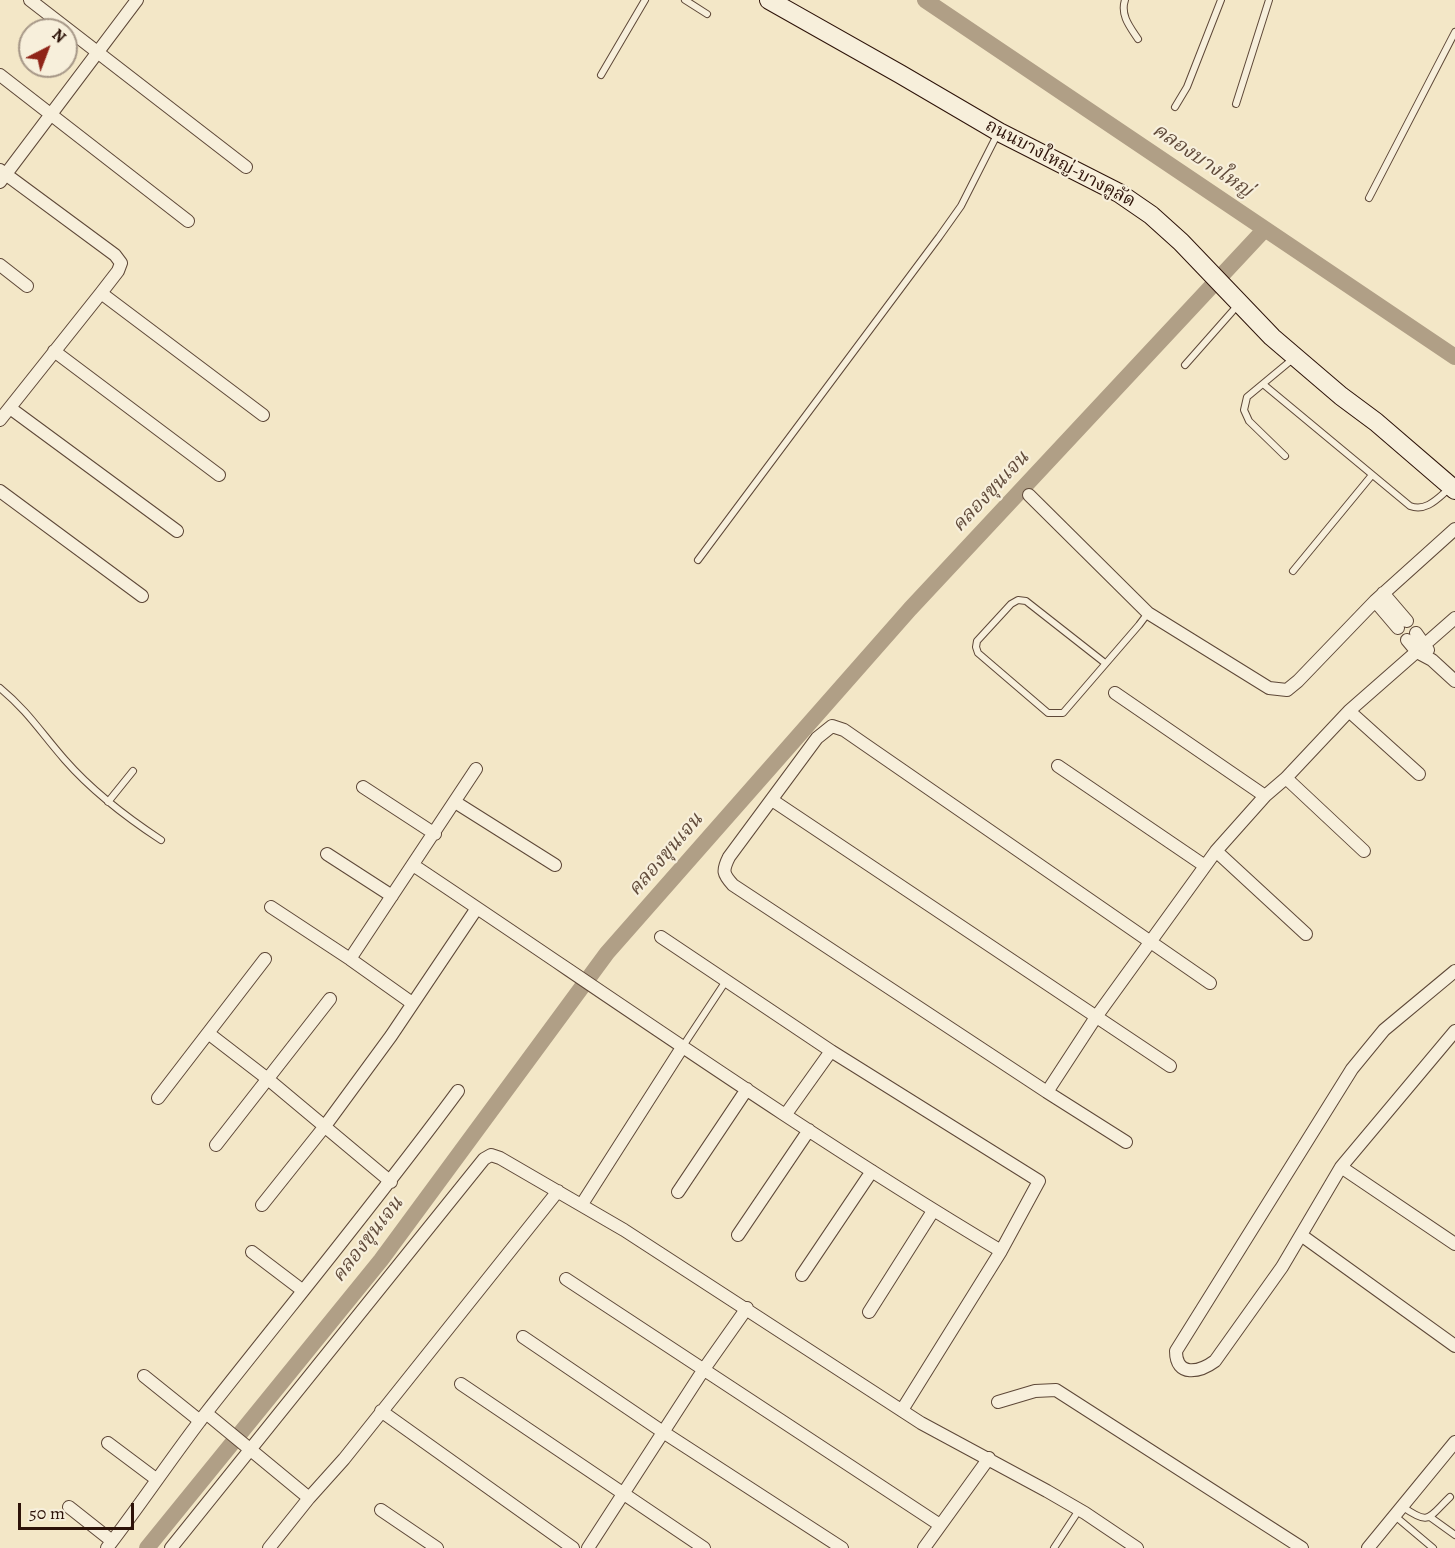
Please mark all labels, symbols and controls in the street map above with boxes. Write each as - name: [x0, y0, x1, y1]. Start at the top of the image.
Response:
- north arrow: [18, 18, 78, 78]
- text: N: [47, 24, 70, 48]
- street label: ถนนบางใหญ่-บางคูลัด: [981, 115, 1139, 213]
- water label: คลองบางใหญ่: [1147, 119, 1257, 203]
- water label: คลองขุนเจน: [947, 446, 1035, 538]
- water label: คลองขุนเจน: [623, 809, 709, 901]
- water label: คลองขุนเจน: [327, 1192, 409, 1288]
- scale bar: [21, 1491, 136, 1529]
- text: 50 m: [29, 1501, 65, 1525]

